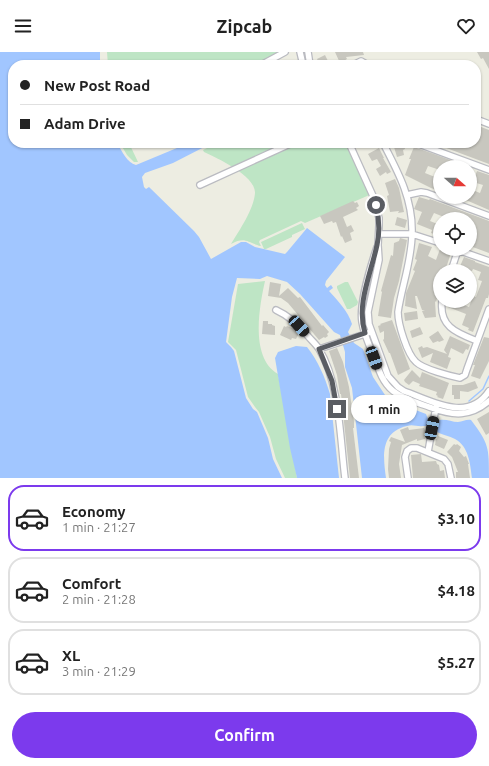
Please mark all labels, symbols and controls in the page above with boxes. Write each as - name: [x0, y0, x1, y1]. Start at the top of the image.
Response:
- icon: menu: [12, 15, 34, 37]
- icon: heart: [455, 15, 477, 37]
- text: Zipcab: [217, 16, 272, 36]
- text: New Post Road: [44, 77, 150, 94]
- text: Adam Drive: [44, 115, 126, 132]
- north arrow: [433, 160, 477, 204]
- map controls: [433, 160, 477, 308]
- route start: [367, 196, 385, 214]
- button: locate: [433, 212, 477, 256]
- button: layers: [433, 264, 477, 308]
- car: [287, 313, 311, 339]
- car: [364, 345, 384, 371]
- callout: 1 min: [351, 395, 417, 423]
- route end: [328, 400, 346, 418]
- text: 1 min: [368, 402, 400, 416]
- car: [424, 415, 440, 441]
- icon: car: [14, 500, 50, 536]
- text: Economy: [62, 503, 126, 520]
- text: $3.10: [437, 510, 475, 527]
- text: 1 min · 21:27: [62, 520, 136, 534]
- icon: car: [14, 572, 50, 608]
- text: Comfort: [62, 575, 121, 592]
- text: $4.18: [437, 582, 475, 599]
- text: 2 min · 21:28: [62, 592, 136, 606]
- icon: car: [14, 644, 50, 680]
- text: XL: [62, 647, 80, 664]
- text: $5.27: [437, 654, 475, 671]
- text: 3 min · 21:29: [62, 664, 136, 678]
- button: Confirm: [12, 712, 477, 758]

